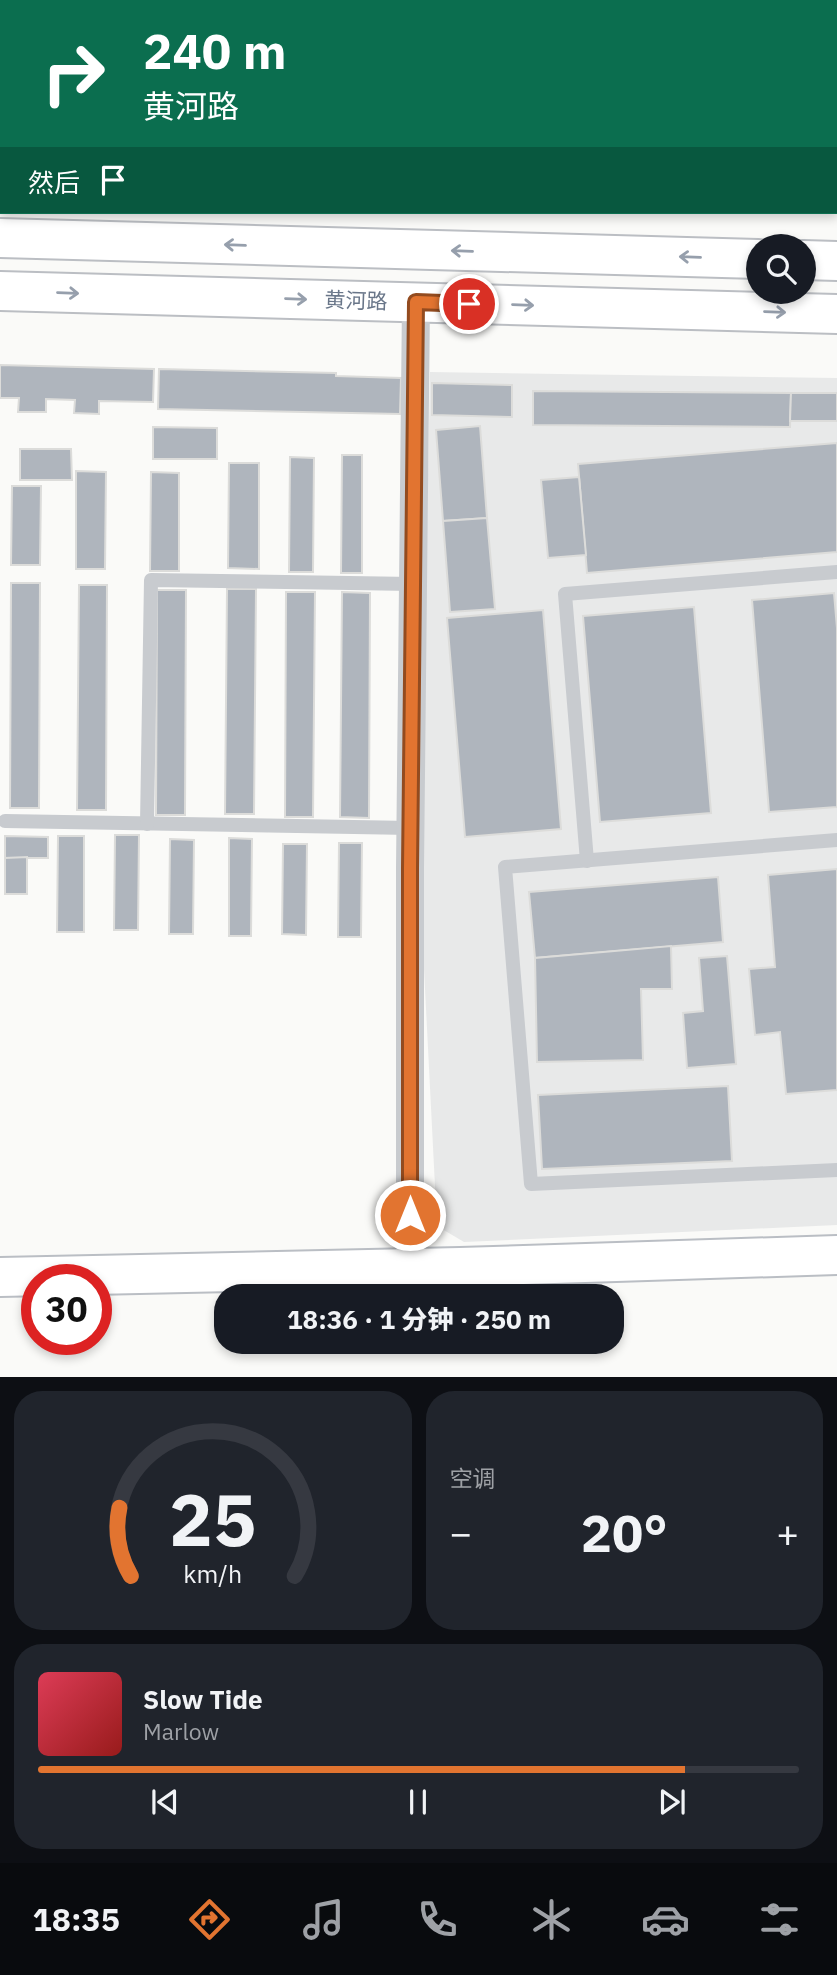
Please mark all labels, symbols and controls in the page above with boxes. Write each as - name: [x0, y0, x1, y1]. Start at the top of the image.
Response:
- text: 240 m: [143, 19, 287, 82]
- icon: right: [28, 28, 119, 119]
- text: 黄河路: [143, 85, 239, 127]
- icon: arrive: [94, 161, 132, 199]
- text: 然后: [28, 165, 80, 199]
- map controls: [746, 234, 816, 304]
- button: search: [746, 234, 816, 304]
- one-way arrow: [223, 238, 246, 251]
- one-way arrow: [451, 244, 474, 257]
- one-way arrow: [678, 250, 701, 264]
- pin: [439, 274, 499, 334]
- street label: 黄河路: [324, 285, 388, 315]
- icon: arrive: [450, 285, 488, 323]
- one-way arrow: [56, 286, 79, 300]
- one-way arrow: [284, 292, 307, 306]
- one-way arrow: [511, 299, 534, 312]
- one-way arrow: [763, 305, 786, 319]
- position arrow: [373, 1178, 447, 1252]
- speed limit sign: 30: [21, 1264, 112, 1355]
- text: 18:36 · 1 分钟 · 250 m: [287, 1302, 551, 1336]
- text: 空调: [450, 1463, 496, 1493]
- text: 25: [169, 1472, 256, 1567]
- text: 20°: [581, 1499, 668, 1566]
- text: −: [450, 1508, 472, 1557]
- text: +: [776, 1508, 799, 1557]
- text: km/h: [183, 1557, 242, 1590]
- text: Slow Tide: [143, 1682, 263, 1716]
- text: Marlow: [143, 1716, 219, 1746]
- icon: previous: [146, 1783, 184, 1821]
- icon: pause: [399, 1783, 437, 1821]
- icon: next: [653, 1783, 691, 1821]
- icon: directions: [185, 1895, 234, 1944]
- icon: music: [299, 1895, 348, 1944]
- icon: phone: [413, 1895, 462, 1944]
- icon: climate: [527, 1895, 576, 1944]
- icon: car: [641, 1895, 690, 1944]
- icon: filters: [755, 1895, 804, 1944]
- text: 18:35: [33, 1898, 120, 1940]

